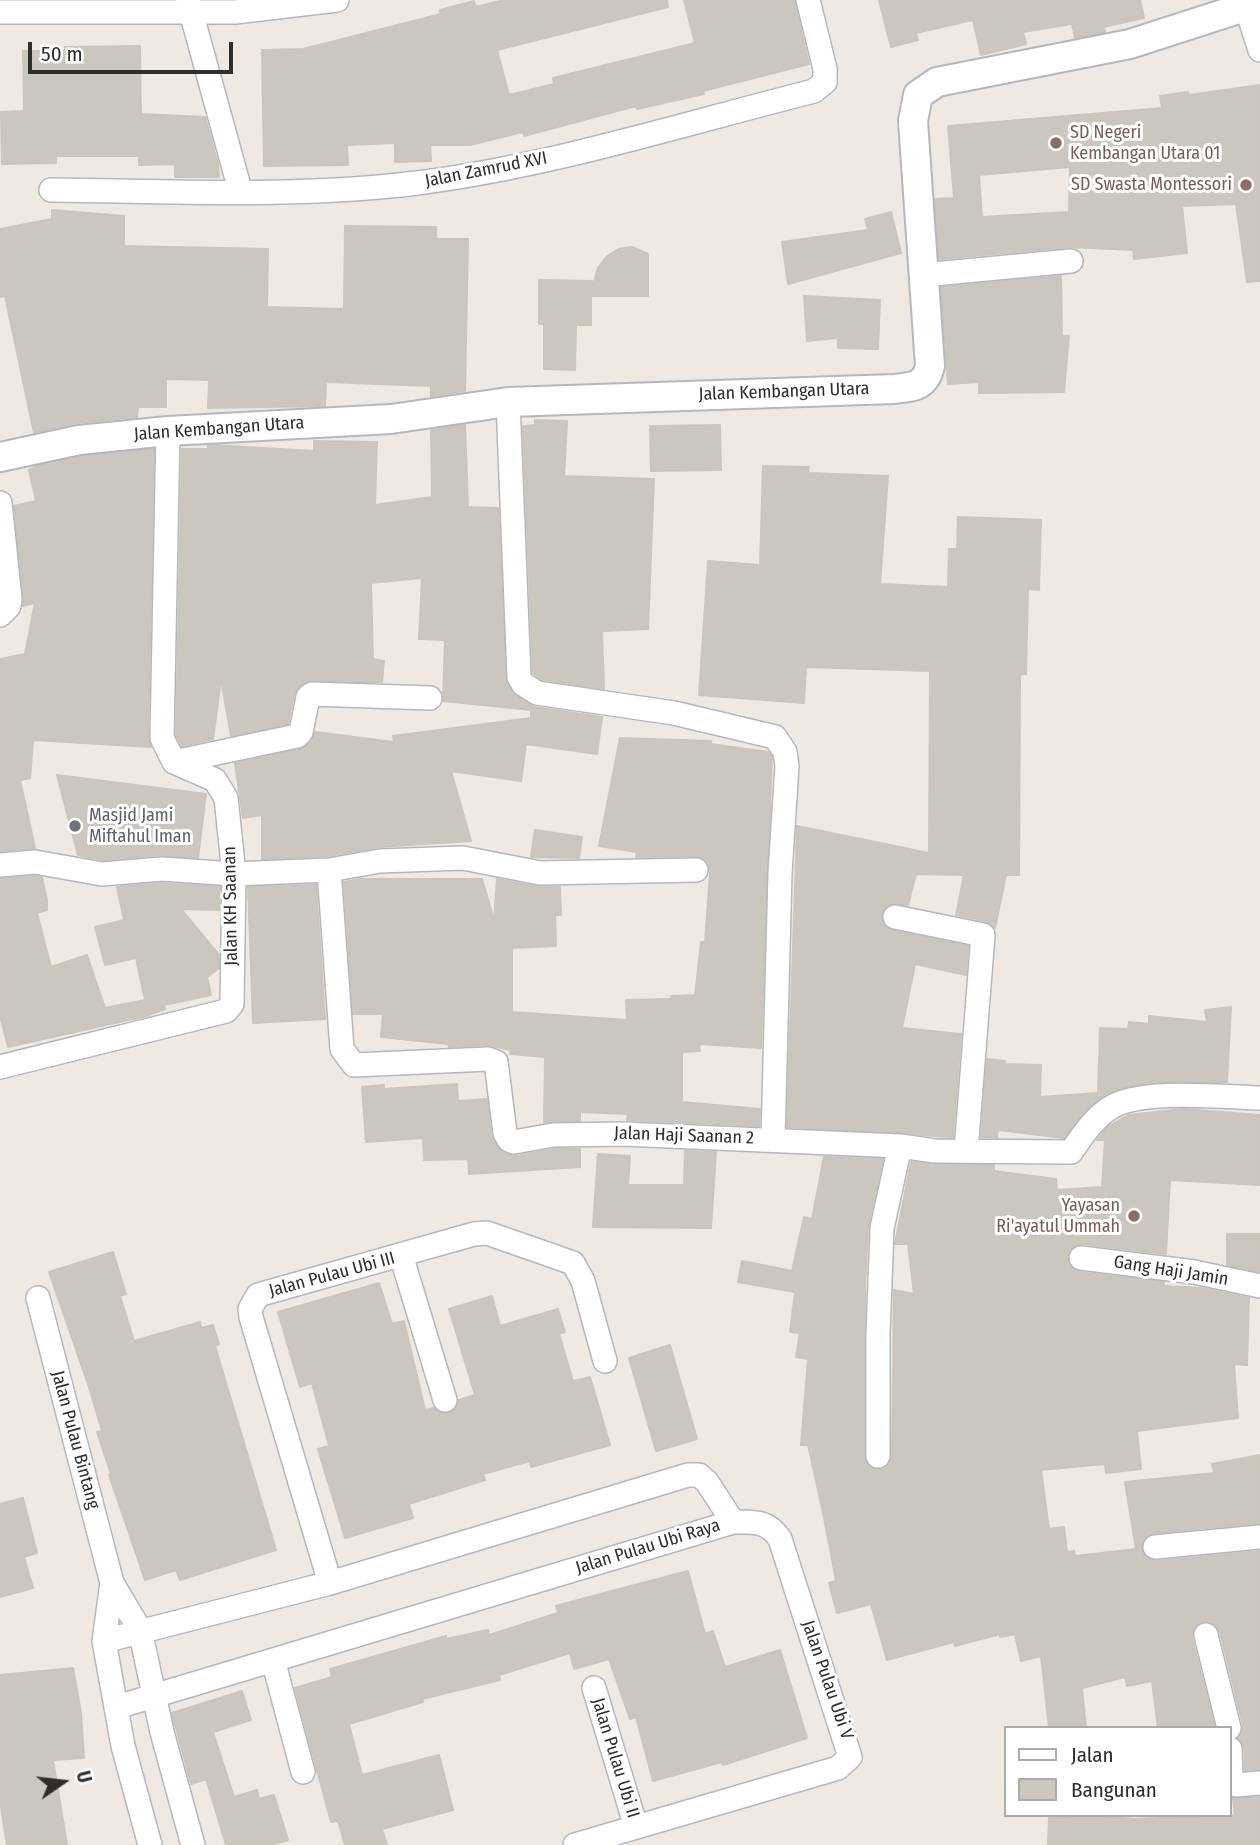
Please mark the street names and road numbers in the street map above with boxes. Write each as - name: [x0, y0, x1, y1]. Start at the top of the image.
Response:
- street label: Jalan Zamrud XVI: [423, 148, 549, 192]
- street label: Jalan Kembangan Utara: [698, 378, 870, 406]
- street label: Jalan Kembangan Utara: [133, 412, 305, 446]
- street label: Jalan KH Saanan: [219, 846, 243, 966]
- street label: Jalan Haji Saanan 2: [614, 1123, 754, 1149]
- street label: Jalan Pulau Ubi III: [267, 1248, 397, 1302]
- street label: Gang Haji Jamin: [1112, 1251, 1230, 1291]
- street label: Jalan Pulau Bintang: [46, 1368, 104, 1512]
- street label: Jalan Pulau Ubi Raya: [573, 1515, 723, 1579]
- street label: Jalan Pulau Ubi V: [797, 1618, 857, 1742]
- street label: Jalan Pulau Ubi II: [586, 1695, 644, 1821]

